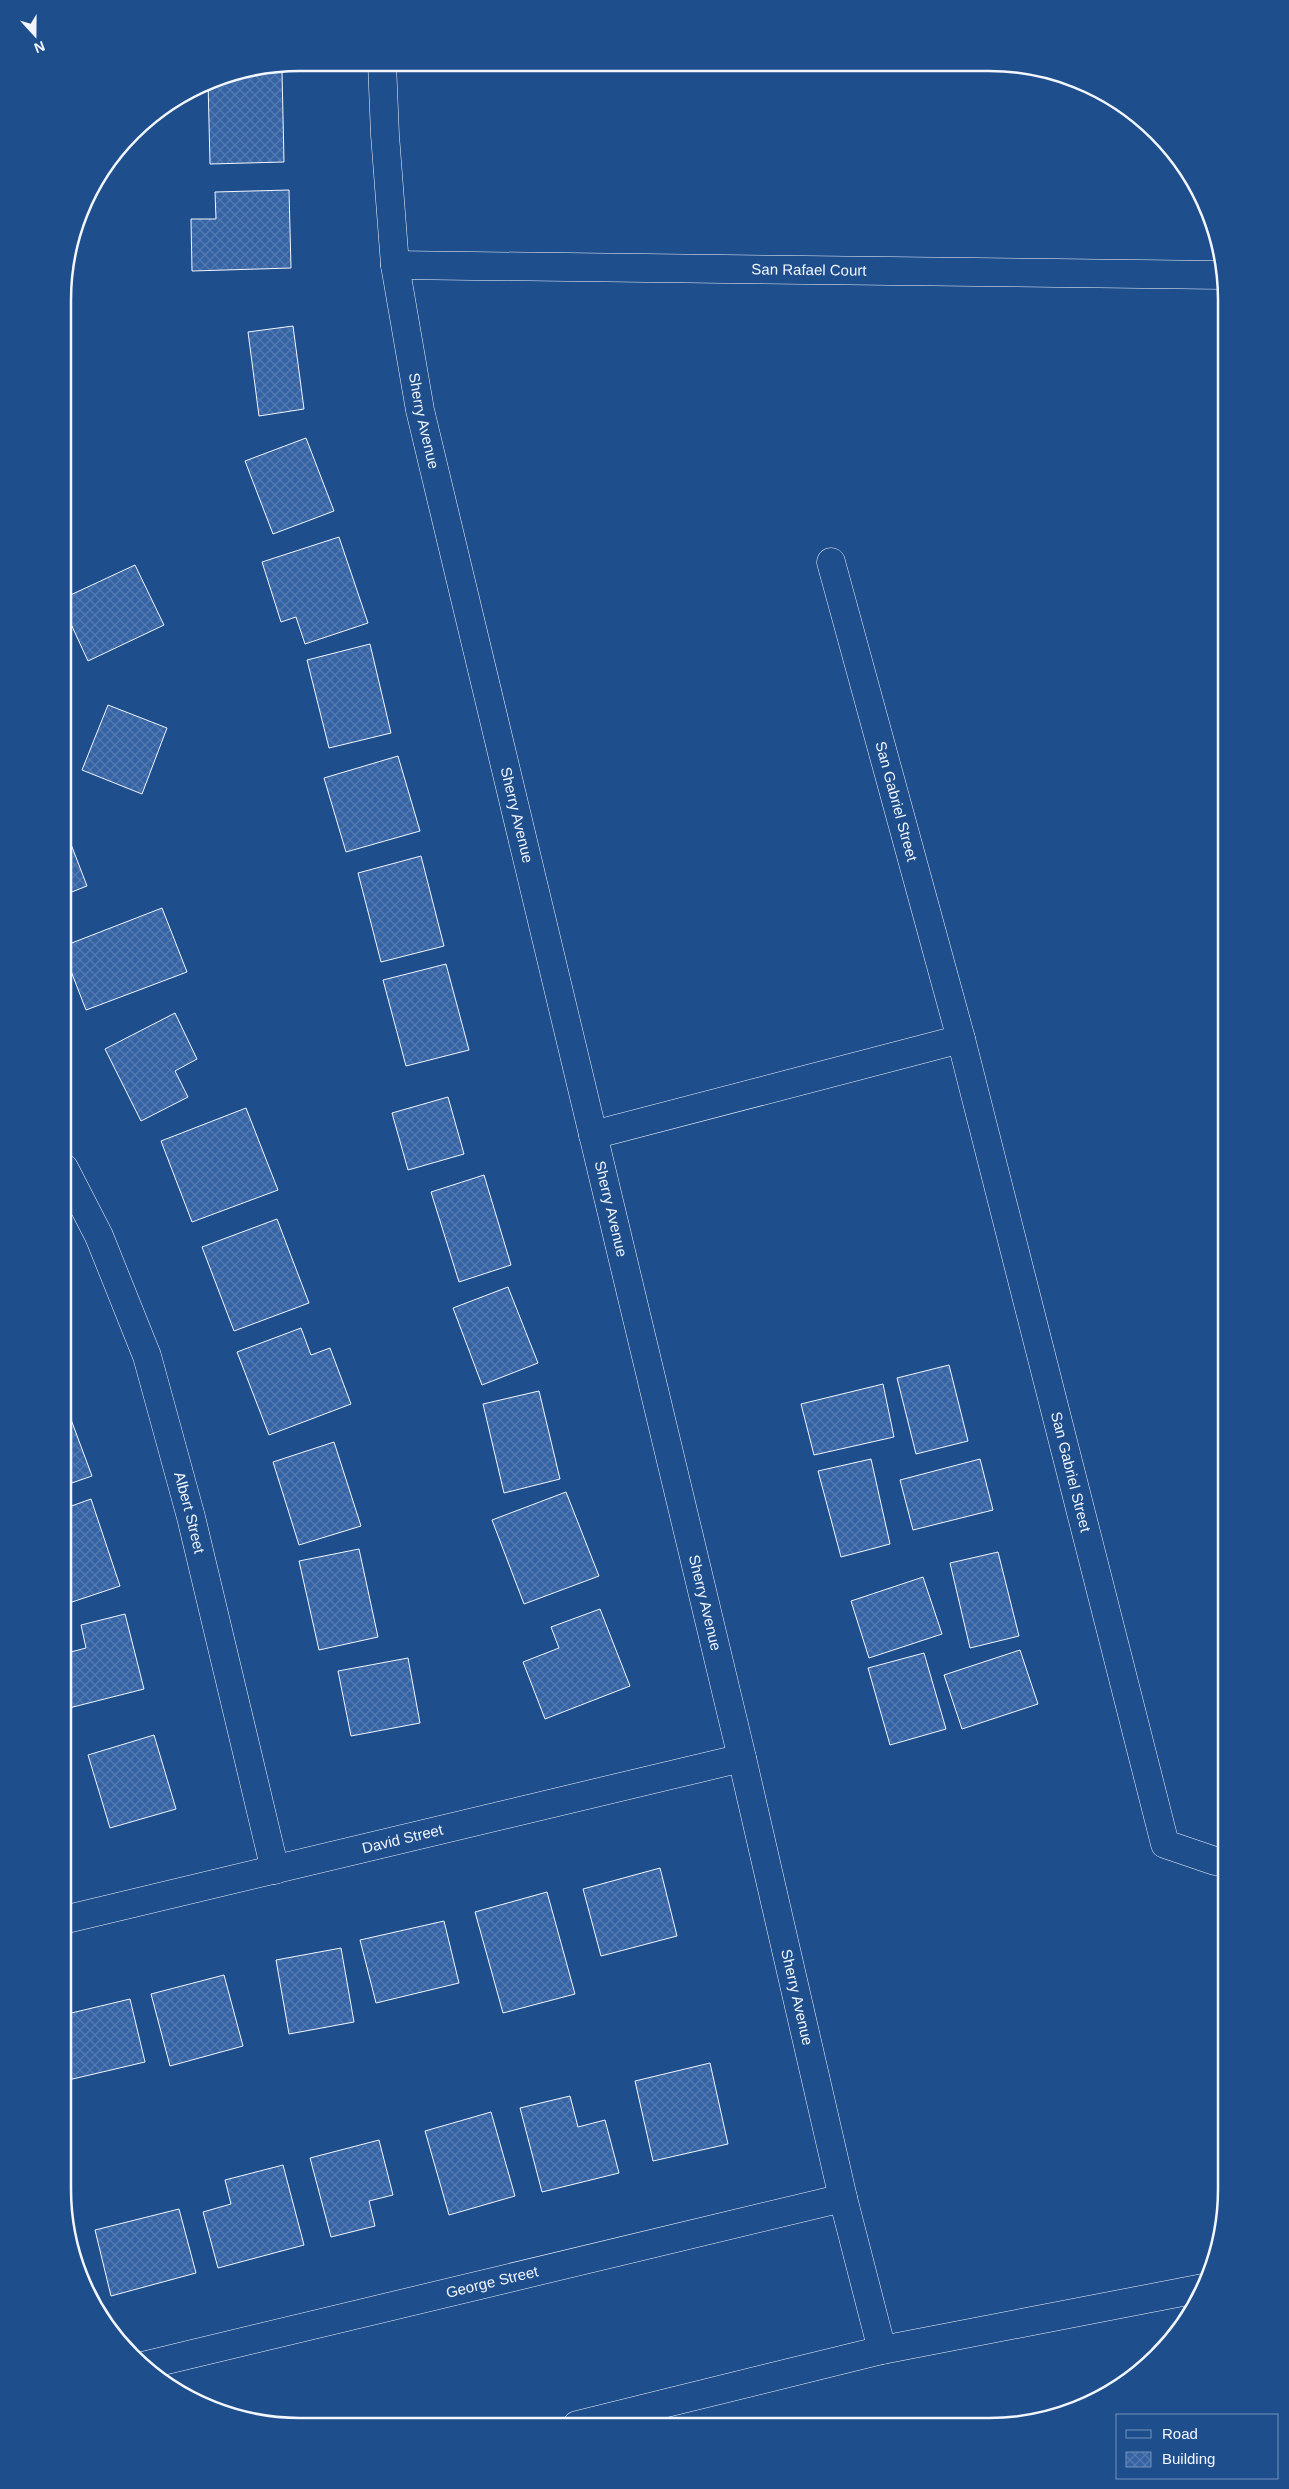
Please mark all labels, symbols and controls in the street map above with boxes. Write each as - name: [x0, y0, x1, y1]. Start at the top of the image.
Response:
- north arrow: [10, 10, 60, 60]
- text: N: [32, 38, 47, 56]
- street label: San Rafael Court: [751, 260, 867, 279]
- street label: Sherry Avenue: [406, 371, 443, 471]
- street label: San Gabriel Street: [872, 739, 921, 864]
- street label: Sherry Avenue: [498, 765, 537, 865]
- street label: Sherry Avenue: [592, 1159, 631, 1259]
- street label: San Gabriel Street: [1048, 1410, 1095, 1535]
- street label: Albert Street: [171, 1470, 209, 1556]
- street label: Sherry Avenue: [686, 1553, 725, 1652]
- street label: David Street: [360, 1820, 445, 1856]
- street label: Sherry Avenue: [778, 1947, 817, 2047]
- street label: George Street: [444, 2262, 541, 2301]
- legend: [1116, 2414, 1279, 2479]
- text: Road: [1162, 2425, 1198, 2442]
- text: Building: [1162, 2450, 1215, 2467]

